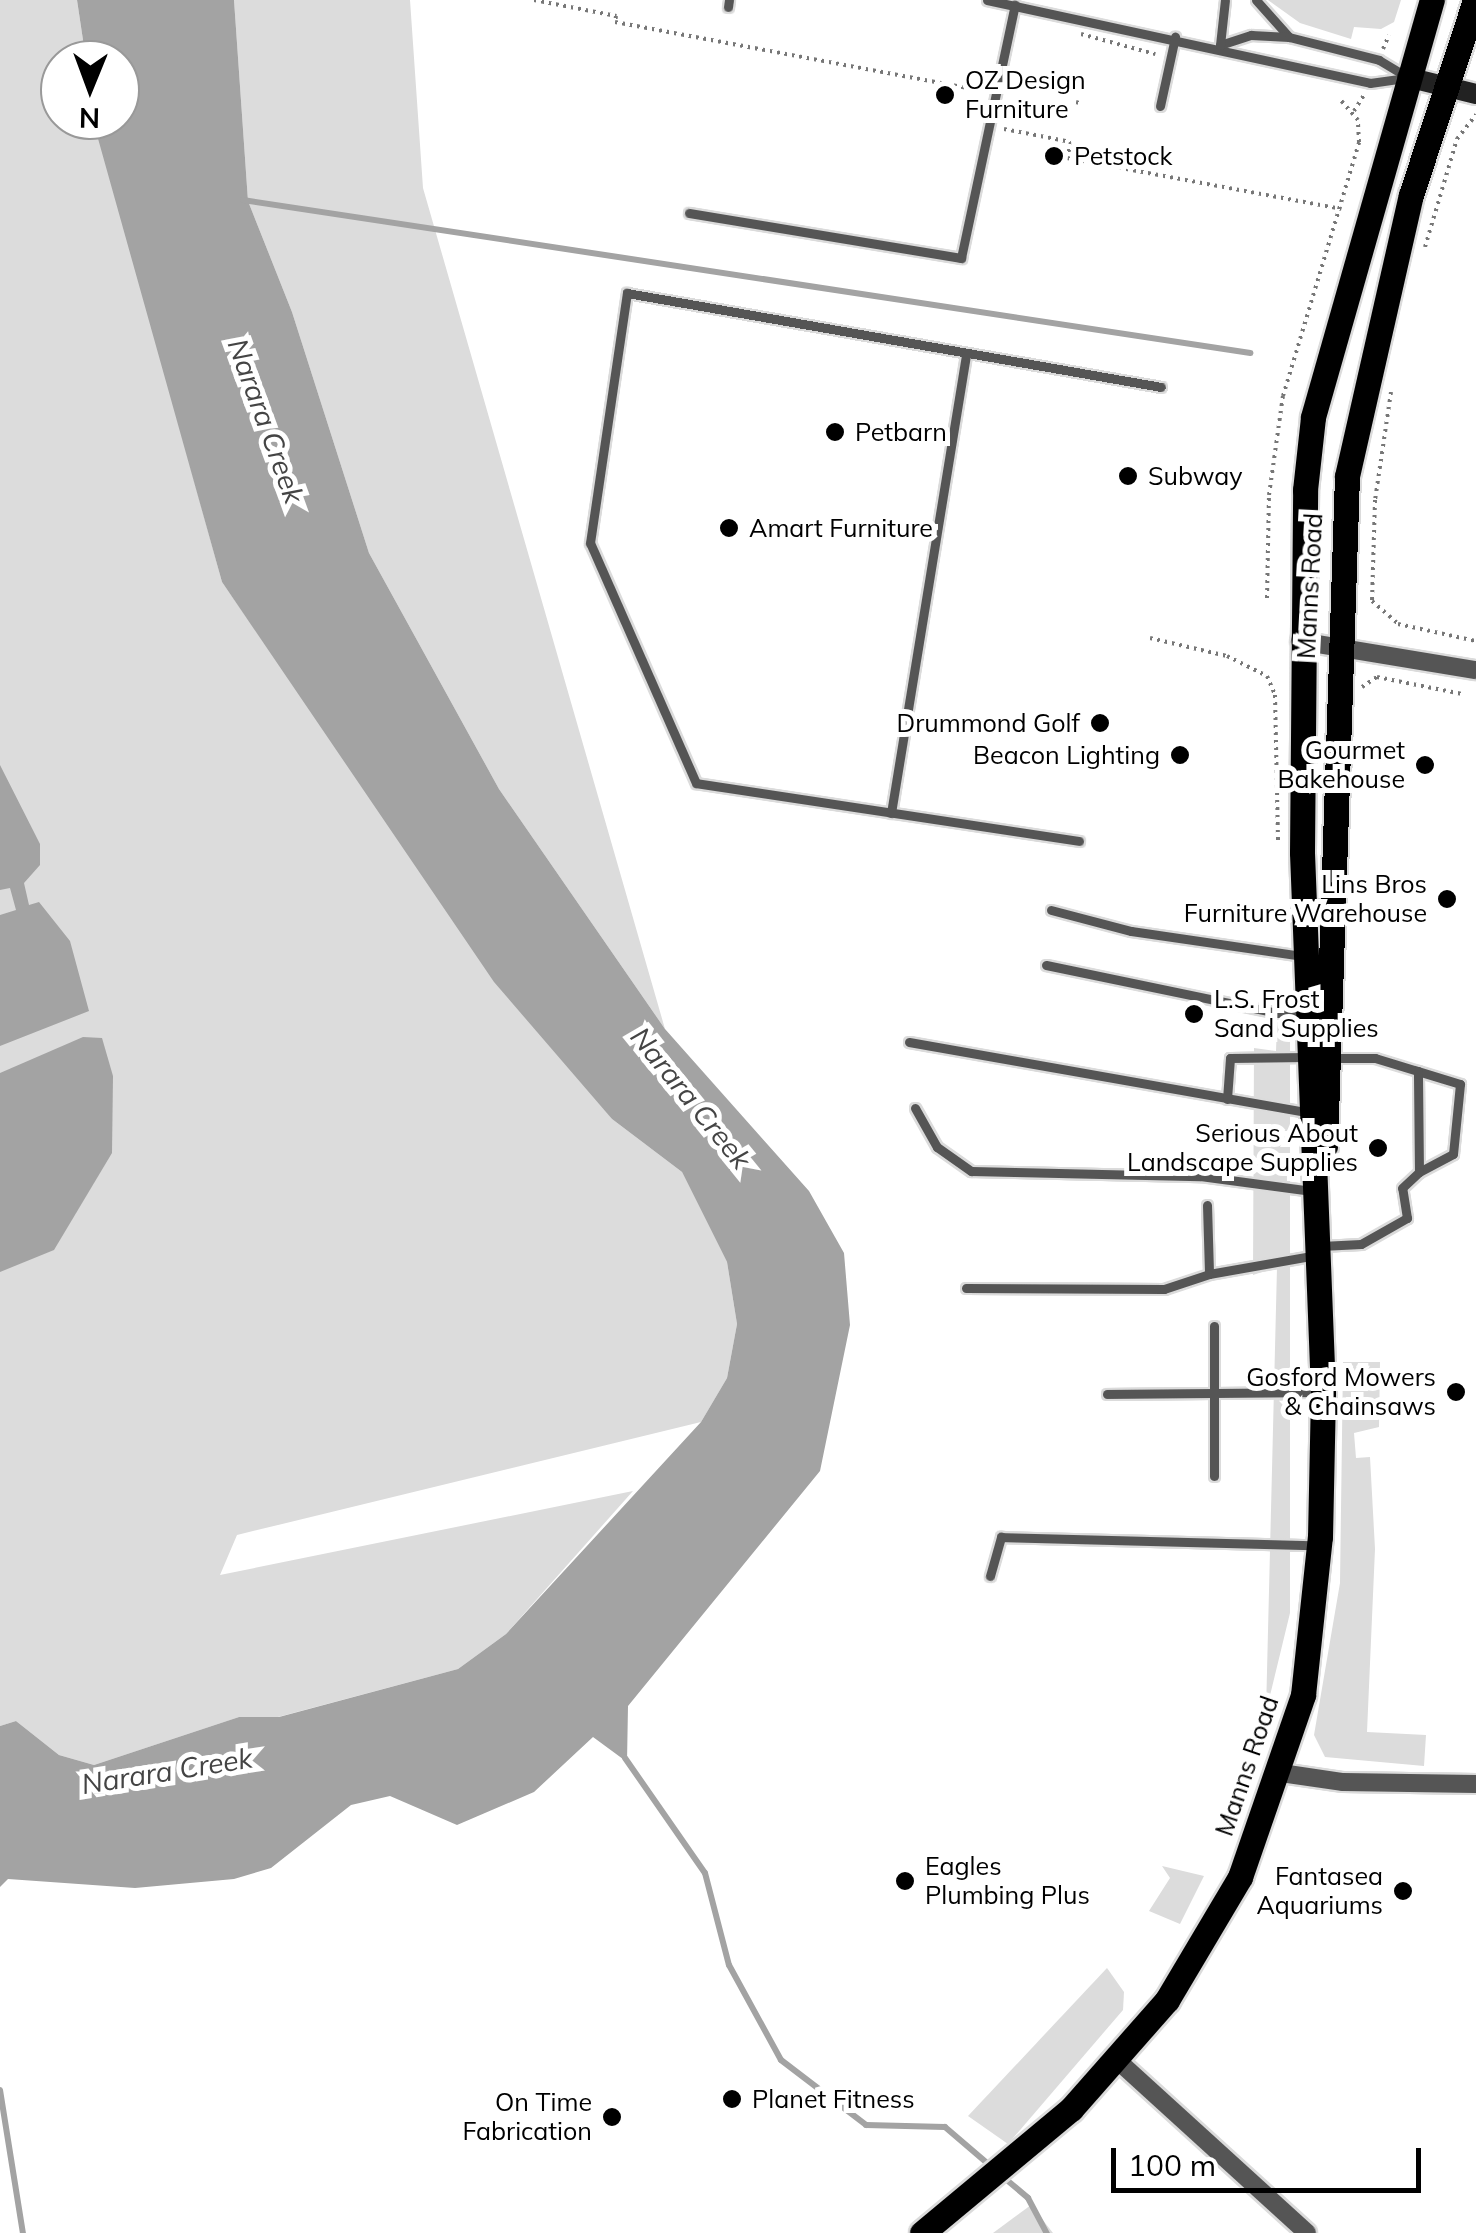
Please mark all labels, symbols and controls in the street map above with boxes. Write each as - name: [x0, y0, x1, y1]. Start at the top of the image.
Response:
- north arrow: [40, 40, 140, 140]
- place label: OZ Design Furniture: [965, 66, 1086, 125]
- marker: OZ Design Furniture: [934, 84, 956, 106]
- text: N: [79, 101, 100, 136]
- place label: Petstock: [1074, 141, 1172, 171]
- marker: Petstock: [1043, 145, 1065, 167]
- water label: Narara Creek: [221, 334, 311, 508]
- place label: Petbarn: [855, 417, 947, 447]
- marker: Petbarn: [824, 421, 846, 443]
- place label: Subway: [1148, 461, 1242, 491]
- marker: Subway: [1117, 465, 1139, 487]
- street label: Manns Road: [1291, 512, 1329, 660]
- place label: Amart Furniture: [749, 513, 933, 543]
- marker: Amart Furniture: [718, 517, 740, 539]
- place label: Drummond Golf: [897, 708, 1080, 738]
- marker: Drummond Golf: [1089, 712, 1111, 734]
- place label: Gourmet Bakehouse: [1277, 736, 1405, 795]
- place label: Beacon Lighting: [973, 740, 1160, 770]
- marker: Beacon Lighting: [1169, 744, 1191, 766]
- marker: Gourmet Bakehouse: [1414, 754, 1436, 776]
- place label: Lins Bros Furniture Warehouse: [1184, 870, 1427, 929]
- marker: Lins Bros Furniture Warehouse: [1436, 888, 1458, 910]
- place label: L.S. Frost Sand Supplies: [1214, 985, 1379, 1044]
- marker: L.S. Frost Sand Supplies: [1183, 1003, 1205, 1025]
- water label: Narara Creek: [624, 1020, 758, 1176]
- place label: Serious About Landscape Supplies: [1127, 1119, 1358, 1178]
- marker: Serious About Landscape Supplies: [1367, 1137, 1389, 1159]
- place label: Gosford Mowers & Chainsaws: [1246, 1363, 1436, 1422]
- marker: Gosford Mowers & Chainsaws: [1445, 1381, 1467, 1403]
- street label: Manns Road: [1209, 1692, 1285, 1840]
- water label: Narara Creek: [79, 1741, 255, 1801]
- place label: Eagles Plumbing Plus: [925, 1852, 1090, 1911]
- place label: Fantasea Aquariums: [1257, 1862, 1383, 1921]
- marker: Eagles Plumbing Plus: [894, 1870, 916, 1892]
- marker: Fantasea Aquariums: [1392, 1880, 1414, 1902]
- place label: Planet Fitness: [752, 2084, 915, 2114]
- place label: On Time Fabrication: [463, 2088, 592, 2147]
- marker: Planet Fitness: [721, 2088, 743, 2110]
- marker: On Time Fabrication: [601, 2106, 623, 2128]
- scale bar: [1116, 2128, 1426, 2190]
- text: 100 m: [1128, 2146, 1216, 2184]

